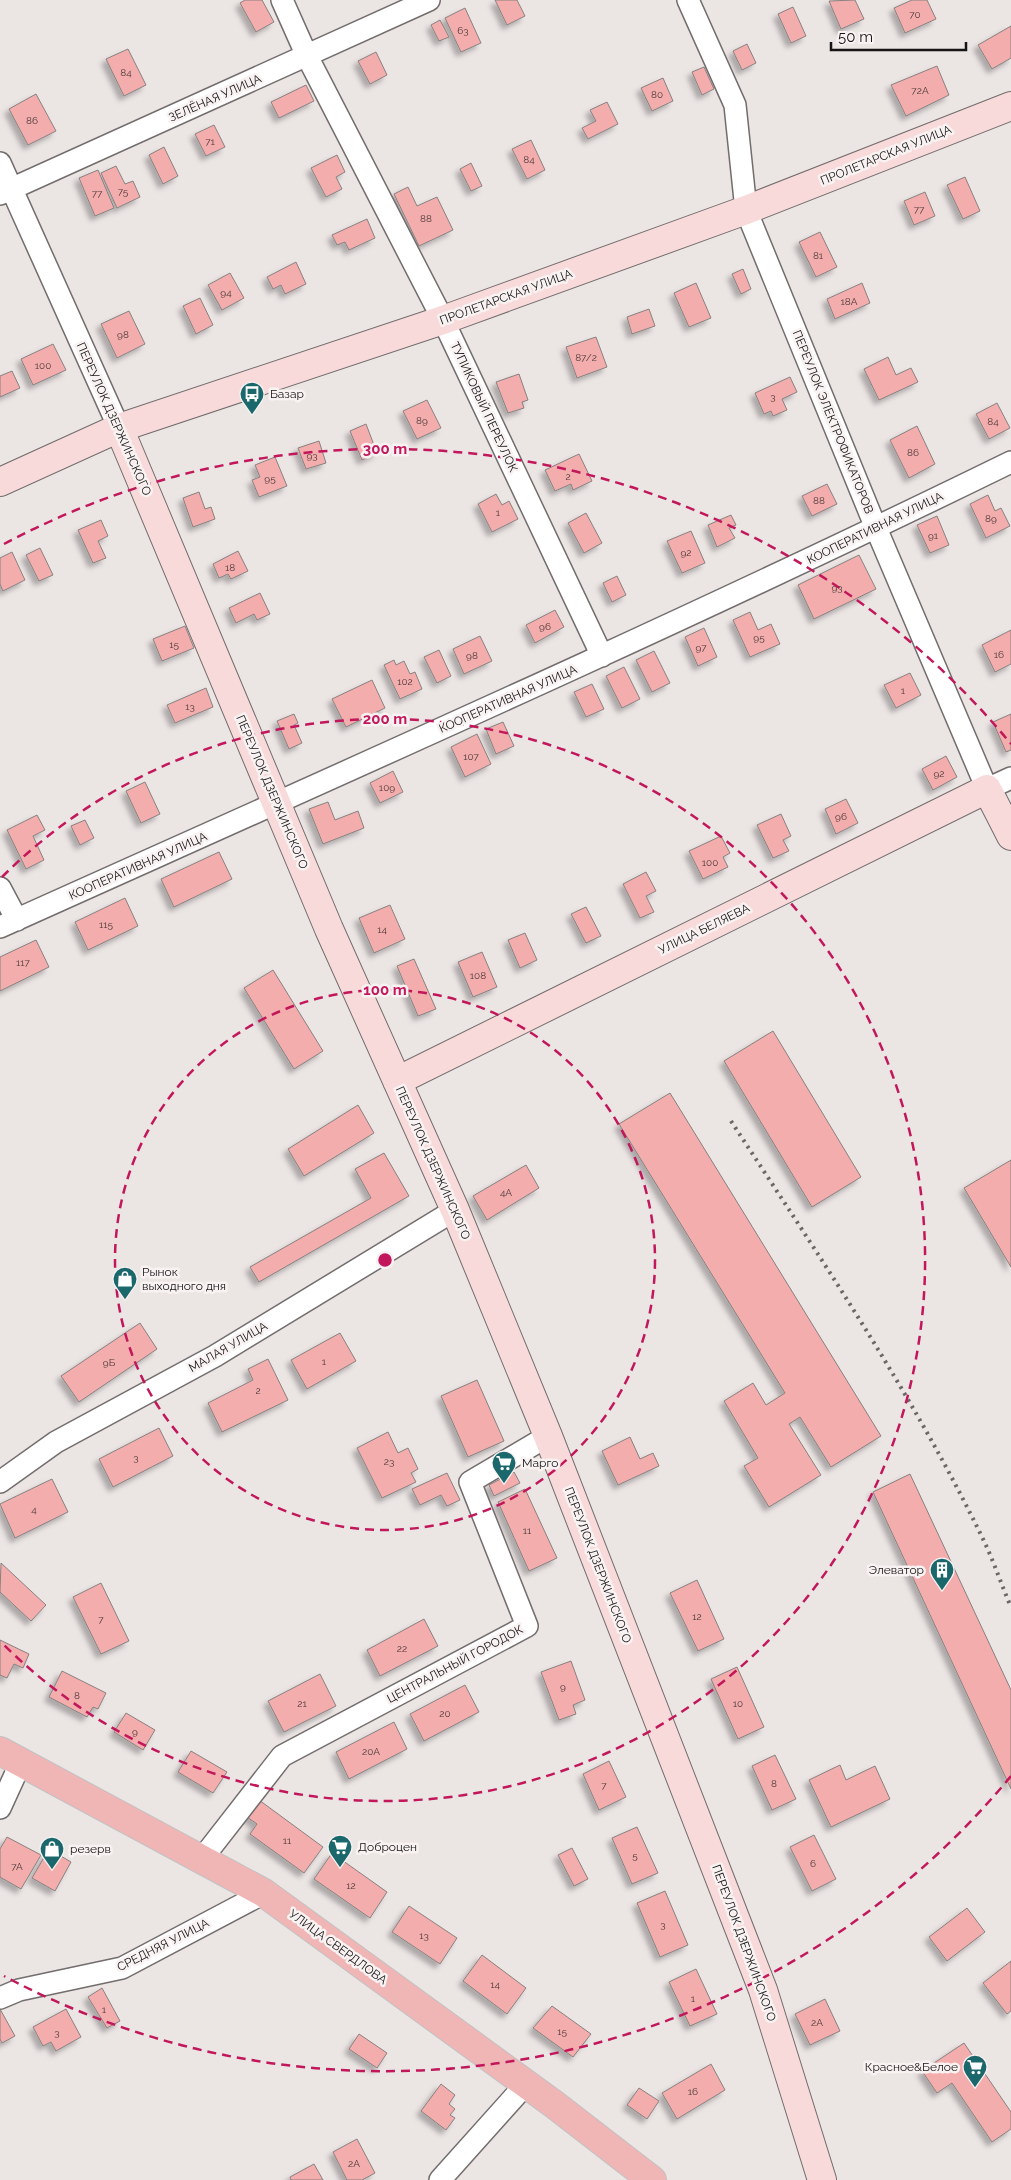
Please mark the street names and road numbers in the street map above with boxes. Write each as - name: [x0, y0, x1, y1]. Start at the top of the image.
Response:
- street label: ЗЕЛЁНАЯ УЛИЦА: [167, 71, 263, 125]
- street label: ПРОЛЕТАРСКАЯ УЛИЦА: [818, 122, 954, 188]
- street label: ПРОЛЕТАРСКАЯ УЛИЦА: [438, 266, 574, 328]
- street label: ПЕРЕУЛОК ЭЛЕКТРОФИКАТОРОВ: [790, 328, 876, 516]
- street label: ПЕРЕУЛОК ДЗЕРЖИНСКОГО: [74, 340, 154, 498]
- street label: ТУПИКОВЫЙ ПЕРЕУЛОК: [448, 340, 521, 475]
- street label: КООПЕРАТИВНАЯ УЛИЦА: [805, 489, 945, 567]
- street label: КООПЕРАТИВНАЯ УЛИЦА: [437, 662, 579, 736]
- street label: ПЕРЕУЛОК ДЗЕРЖИНСКОГО: [233, 713, 311, 871]
- street label: КООПЕРАТИВНАЯ УЛИЦА: [67, 829, 209, 903]
- street label: УЛИЦА БЕЛЯЕВА: [656, 901, 752, 957]
- street label: ПЕРЕУЛОК ДЗЕРЖИНСКОГО: [393, 1084, 473, 1242]
- street label: МАЛАЯ УЛИЦА: [186, 1319, 270, 1375]
- street label: ПЕРЕУЛОК ДЗЕРЖИНСКОГО: [562, 1485, 634, 1645]
- street label: ЦЕНТРАЛЬНЫЙ ГОРОДОК: [385, 1622, 526, 1706]
- street label: ПЕРЕУЛОК ДЗЕРЖИНСКОГО: [709, 1863, 779, 2023]
- street label: УЛИЦА СВЕРДЛОВА: [286, 1907, 390, 1987]
- street label: СРЕДНЯЯ УЛИЦА: [115, 1916, 211, 1974]

